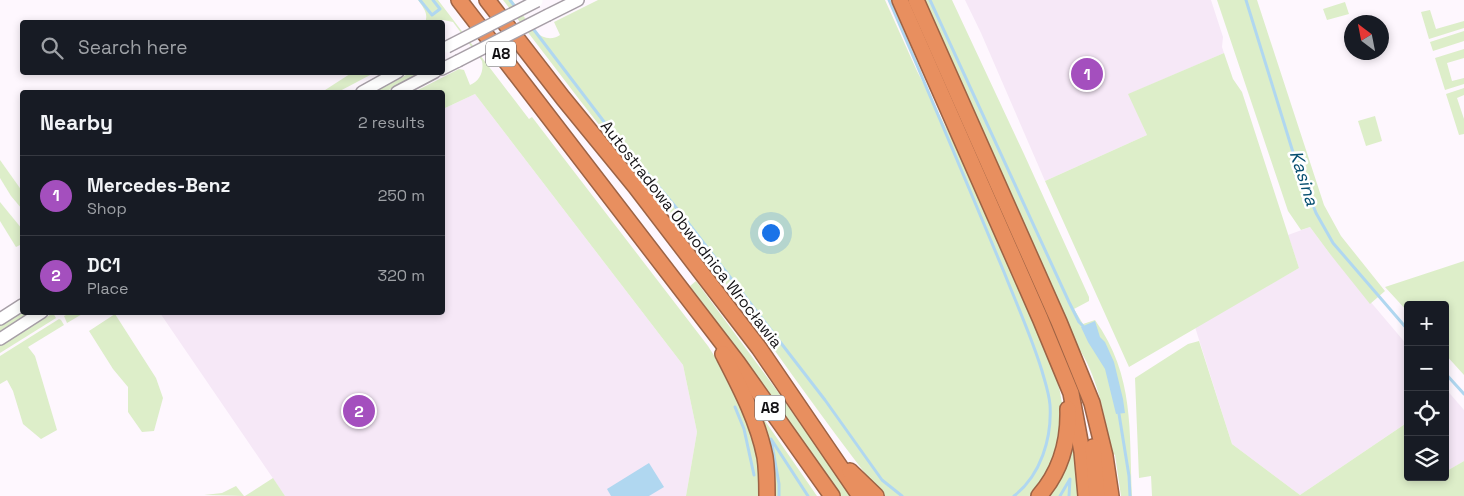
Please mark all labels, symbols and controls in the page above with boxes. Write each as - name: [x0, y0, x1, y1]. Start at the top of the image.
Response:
- north arrow: [1344, 15, 1389, 60]
- search box: [20, 20, 445, 75]
- icon: search: [38, 34, 66, 62]
- text: Search here: [78, 35, 188, 60]
- road number: A8: [486, 42, 516, 66]
- pin: 1: [1071, 55, 1103, 93]
- text: Nearby: [40, 109, 113, 136]
- text: 2 results: [358, 112, 425, 133]
- street label: Autostradowa Obwodnica Wrocławia: [596, 116, 787, 352]
- water label: Kasina: [1285, 147, 1324, 209]
- text: Mercedes-Benz: [87, 173, 230, 198]
- text: 1: [52, 185, 60, 206]
- text: 250 m: [378, 185, 425, 206]
- text: Shop: [87, 198, 127, 219]
- your location: [758, 220, 784, 246]
- text: DC1: [87, 253, 120, 278]
- text: 2: [51, 265, 61, 286]
- text: 320 m: [378, 265, 425, 286]
- text: Place: [87, 278, 129, 299]
- map controls: [1404, 301, 1449, 481]
- button: +: [1404, 301, 1449, 346]
- button: −: [1404, 346, 1449, 391]
- button: locate: [1404, 391, 1449, 436]
- pin: 2: [343, 392, 375, 430]
- road number: A8: [755, 396, 785, 420]
- button: layers: [1404, 436, 1449, 481]

